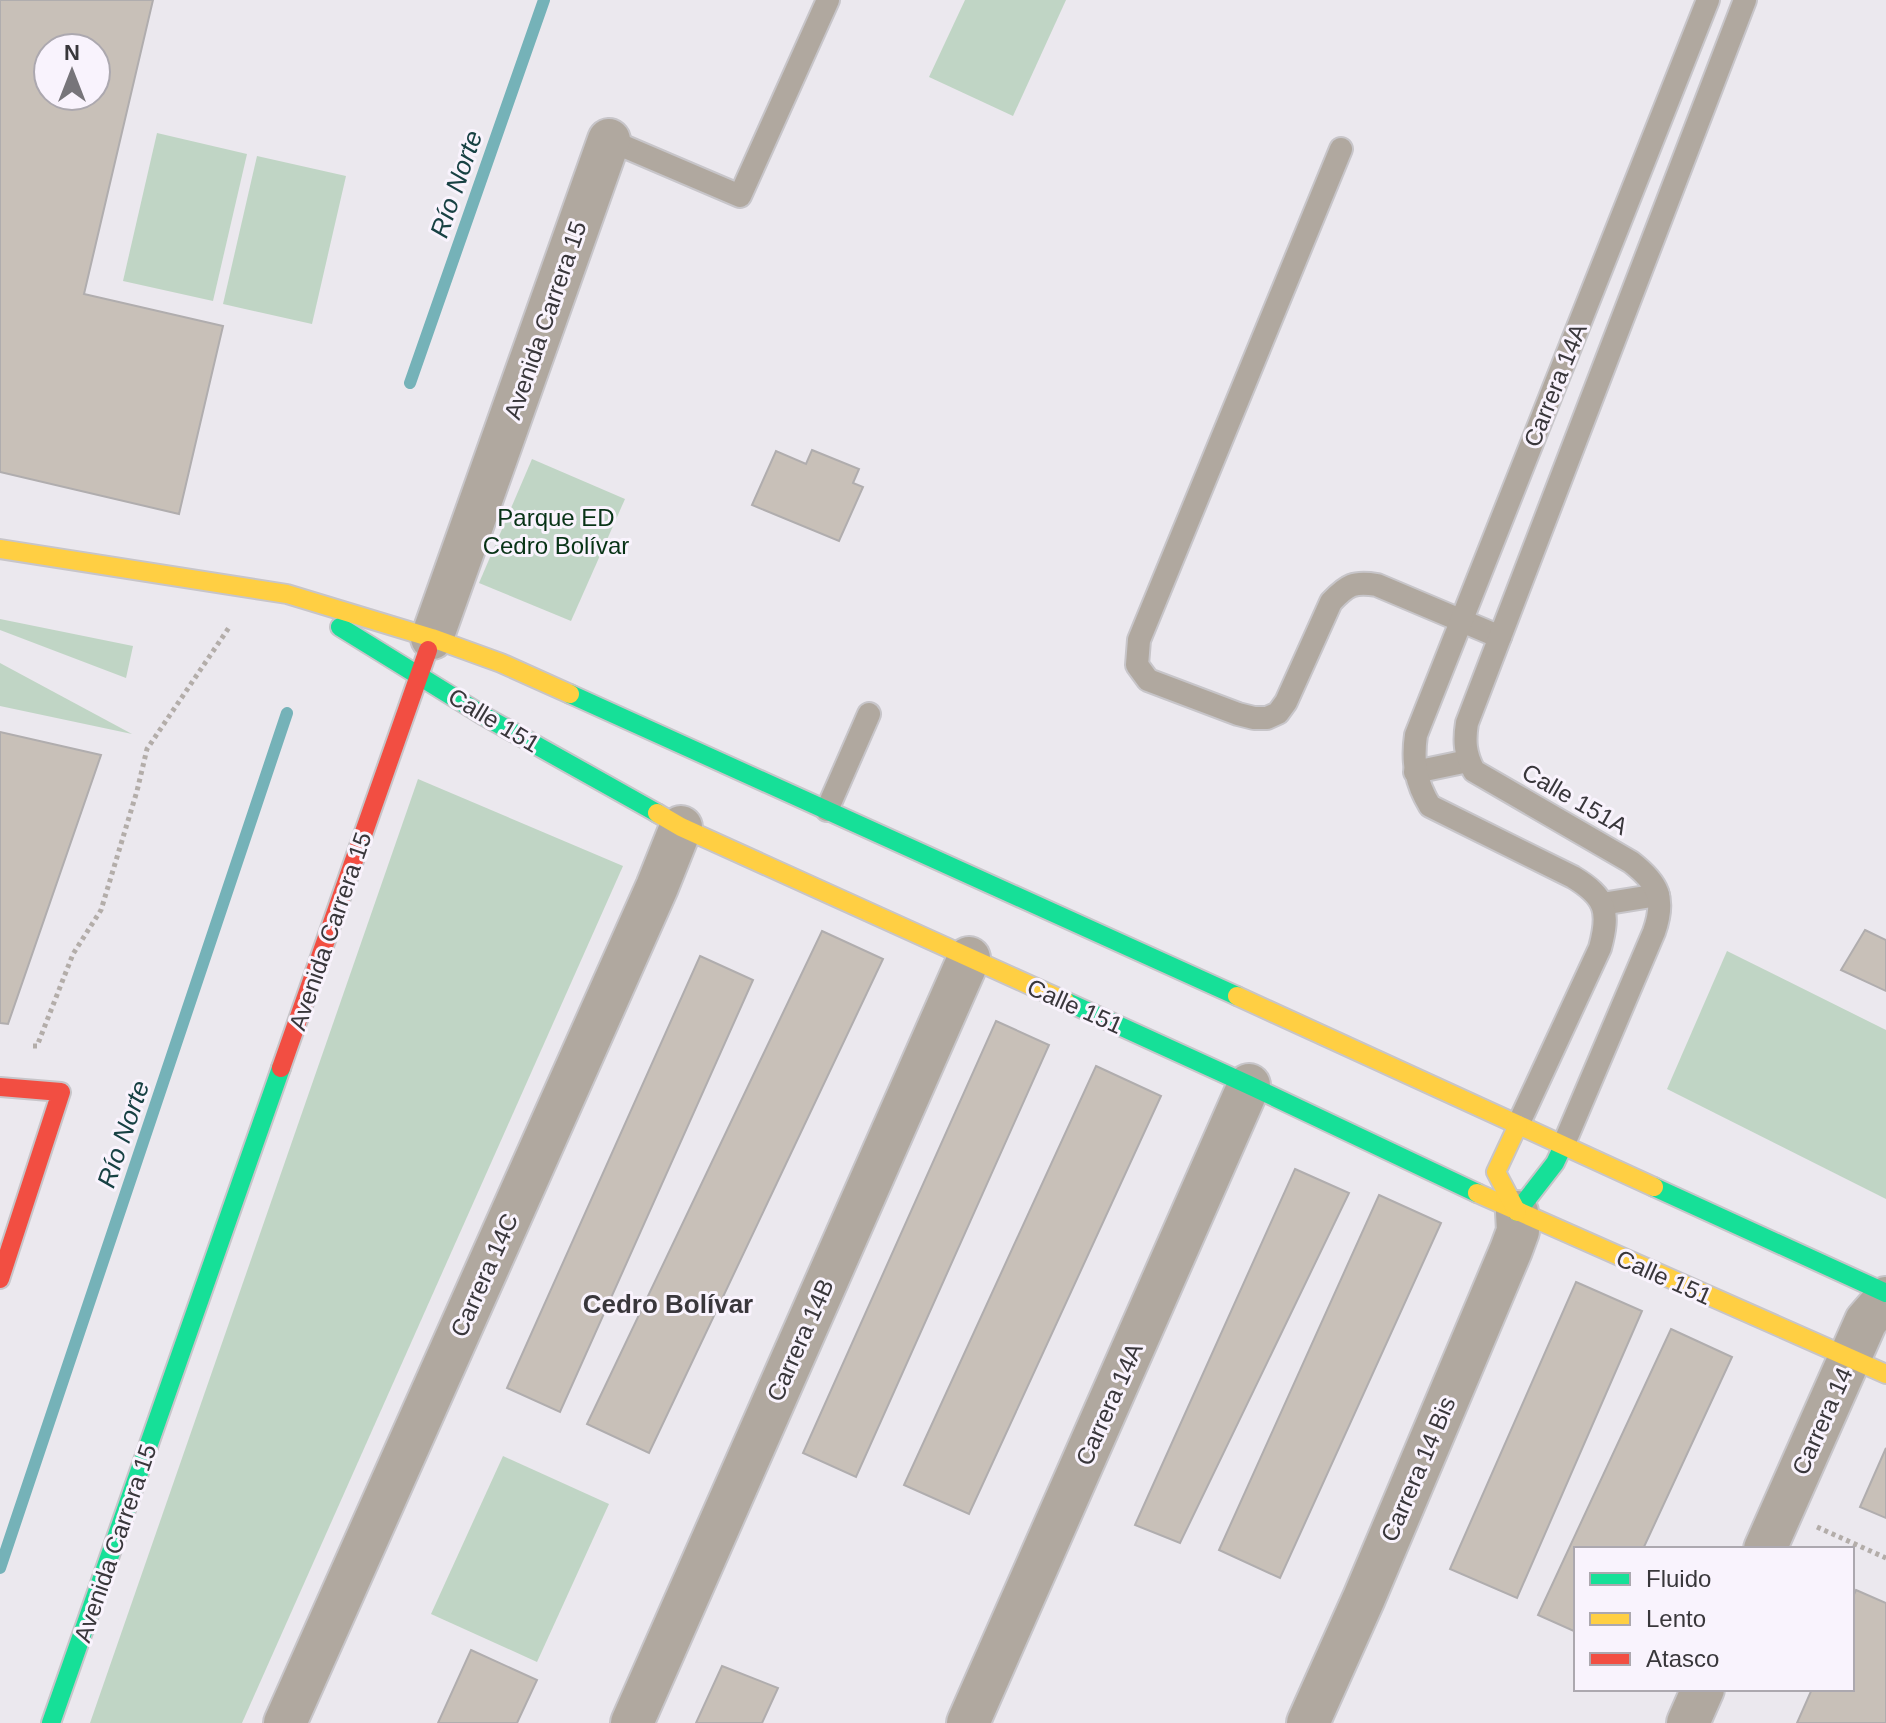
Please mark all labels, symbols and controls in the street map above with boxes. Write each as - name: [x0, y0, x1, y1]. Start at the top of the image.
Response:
- north arrow: [32, 32, 112, 112]
- text: N: [64, 40, 80, 65]
- water label: Río Norte: [424, 127, 488, 241]
- street label: Avenida Carrera 15: [498, 217, 592, 423]
- street label: Carrera 14A: [1518, 319, 1592, 451]
- park label: Parque ED Cedro Bolívar: [483, 504, 629, 559]
- street label: Calle 151: [444, 682, 544, 758]
- street label: Calle 151A: [1517, 758, 1633, 840]
- street label: Avenida Carrera 15: [283, 828, 377, 1034]
- street label: Calle 151: [1023, 973, 1127, 1039]
- water label: Río Norte: [91, 1077, 155, 1191]
- street label: Carrera 14C: [445, 1209, 523, 1341]
- street label: Calle 151: [1612, 1244, 1716, 1310]
- street label: Carrera 14B: [761, 1275, 839, 1405]
- district label: Cedro Bolívar: [583, 1289, 753, 1319]
- street label: Carrera 14A: [1070, 1339, 1148, 1469]
- street label: Carrera 14: [1786, 1363, 1858, 1479]
- street label: Carrera 14 Bis: [1375, 1393, 1461, 1545]
- street label: Avenida Carrera 15: [68, 1440, 162, 1646]
- legend: [1574, 1547, 1854, 1691]
- text: Fluido: [1646, 1565, 1711, 1592]
- text: Lento: [1646, 1605, 1706, 1632]
- text: Atasco: [1646, 1645, 1719, 1672]

